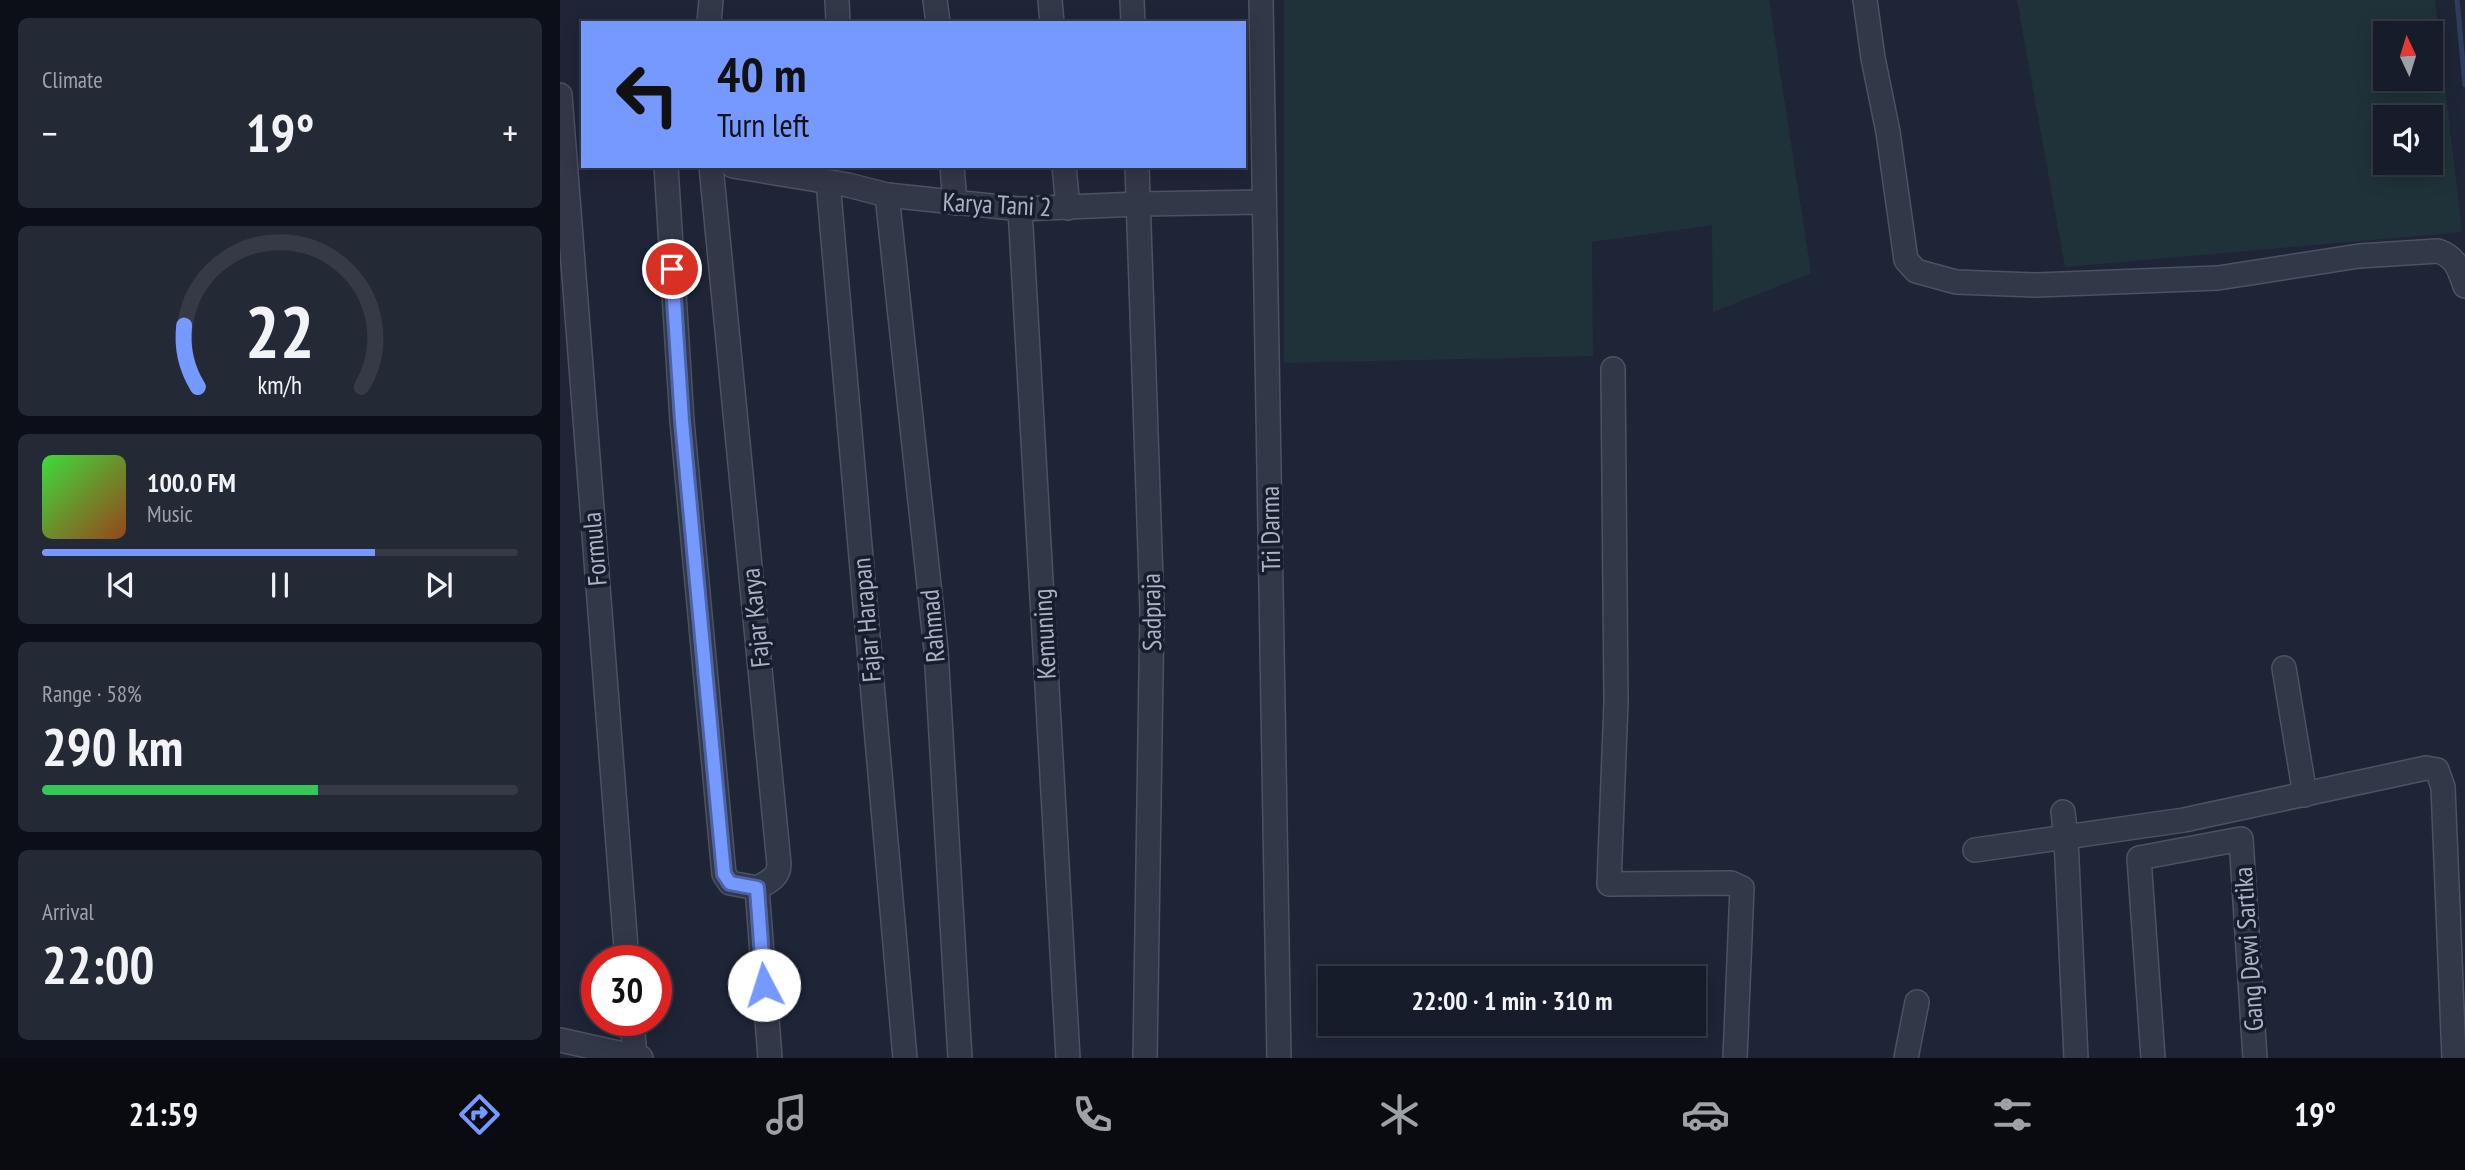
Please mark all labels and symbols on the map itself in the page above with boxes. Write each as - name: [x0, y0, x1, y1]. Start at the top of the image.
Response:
- north arrow: [2373, 21, 2443, 91]
- street label: Karya Tani 2: [942, 185, 1052, 223]
- pin: [642, 239, 702, 299]
- street label: Tri Darma: [1253, 486, 1287, 572]
- street label: Formula: [574, 511, 614, 587]
- street label: Fajar Harapan: [844, 556, 888, 684]
- street label: Fajar Karya: [733, 567, 777, 669]
- street label: Sadpraja: [1134, 573, 1168, 651]
- street label: Rahmad: [912, 588, 952, 664]
- street label: Kemuning: [1025, 588, 1063, 680]
- street label: Gang Dewi Sartika: [2226, 866, 2270, 1032]
- speed limit sign: 30: [581, 945, 672, 1036]
- position arrow: [727, 948, 801, 1022]

